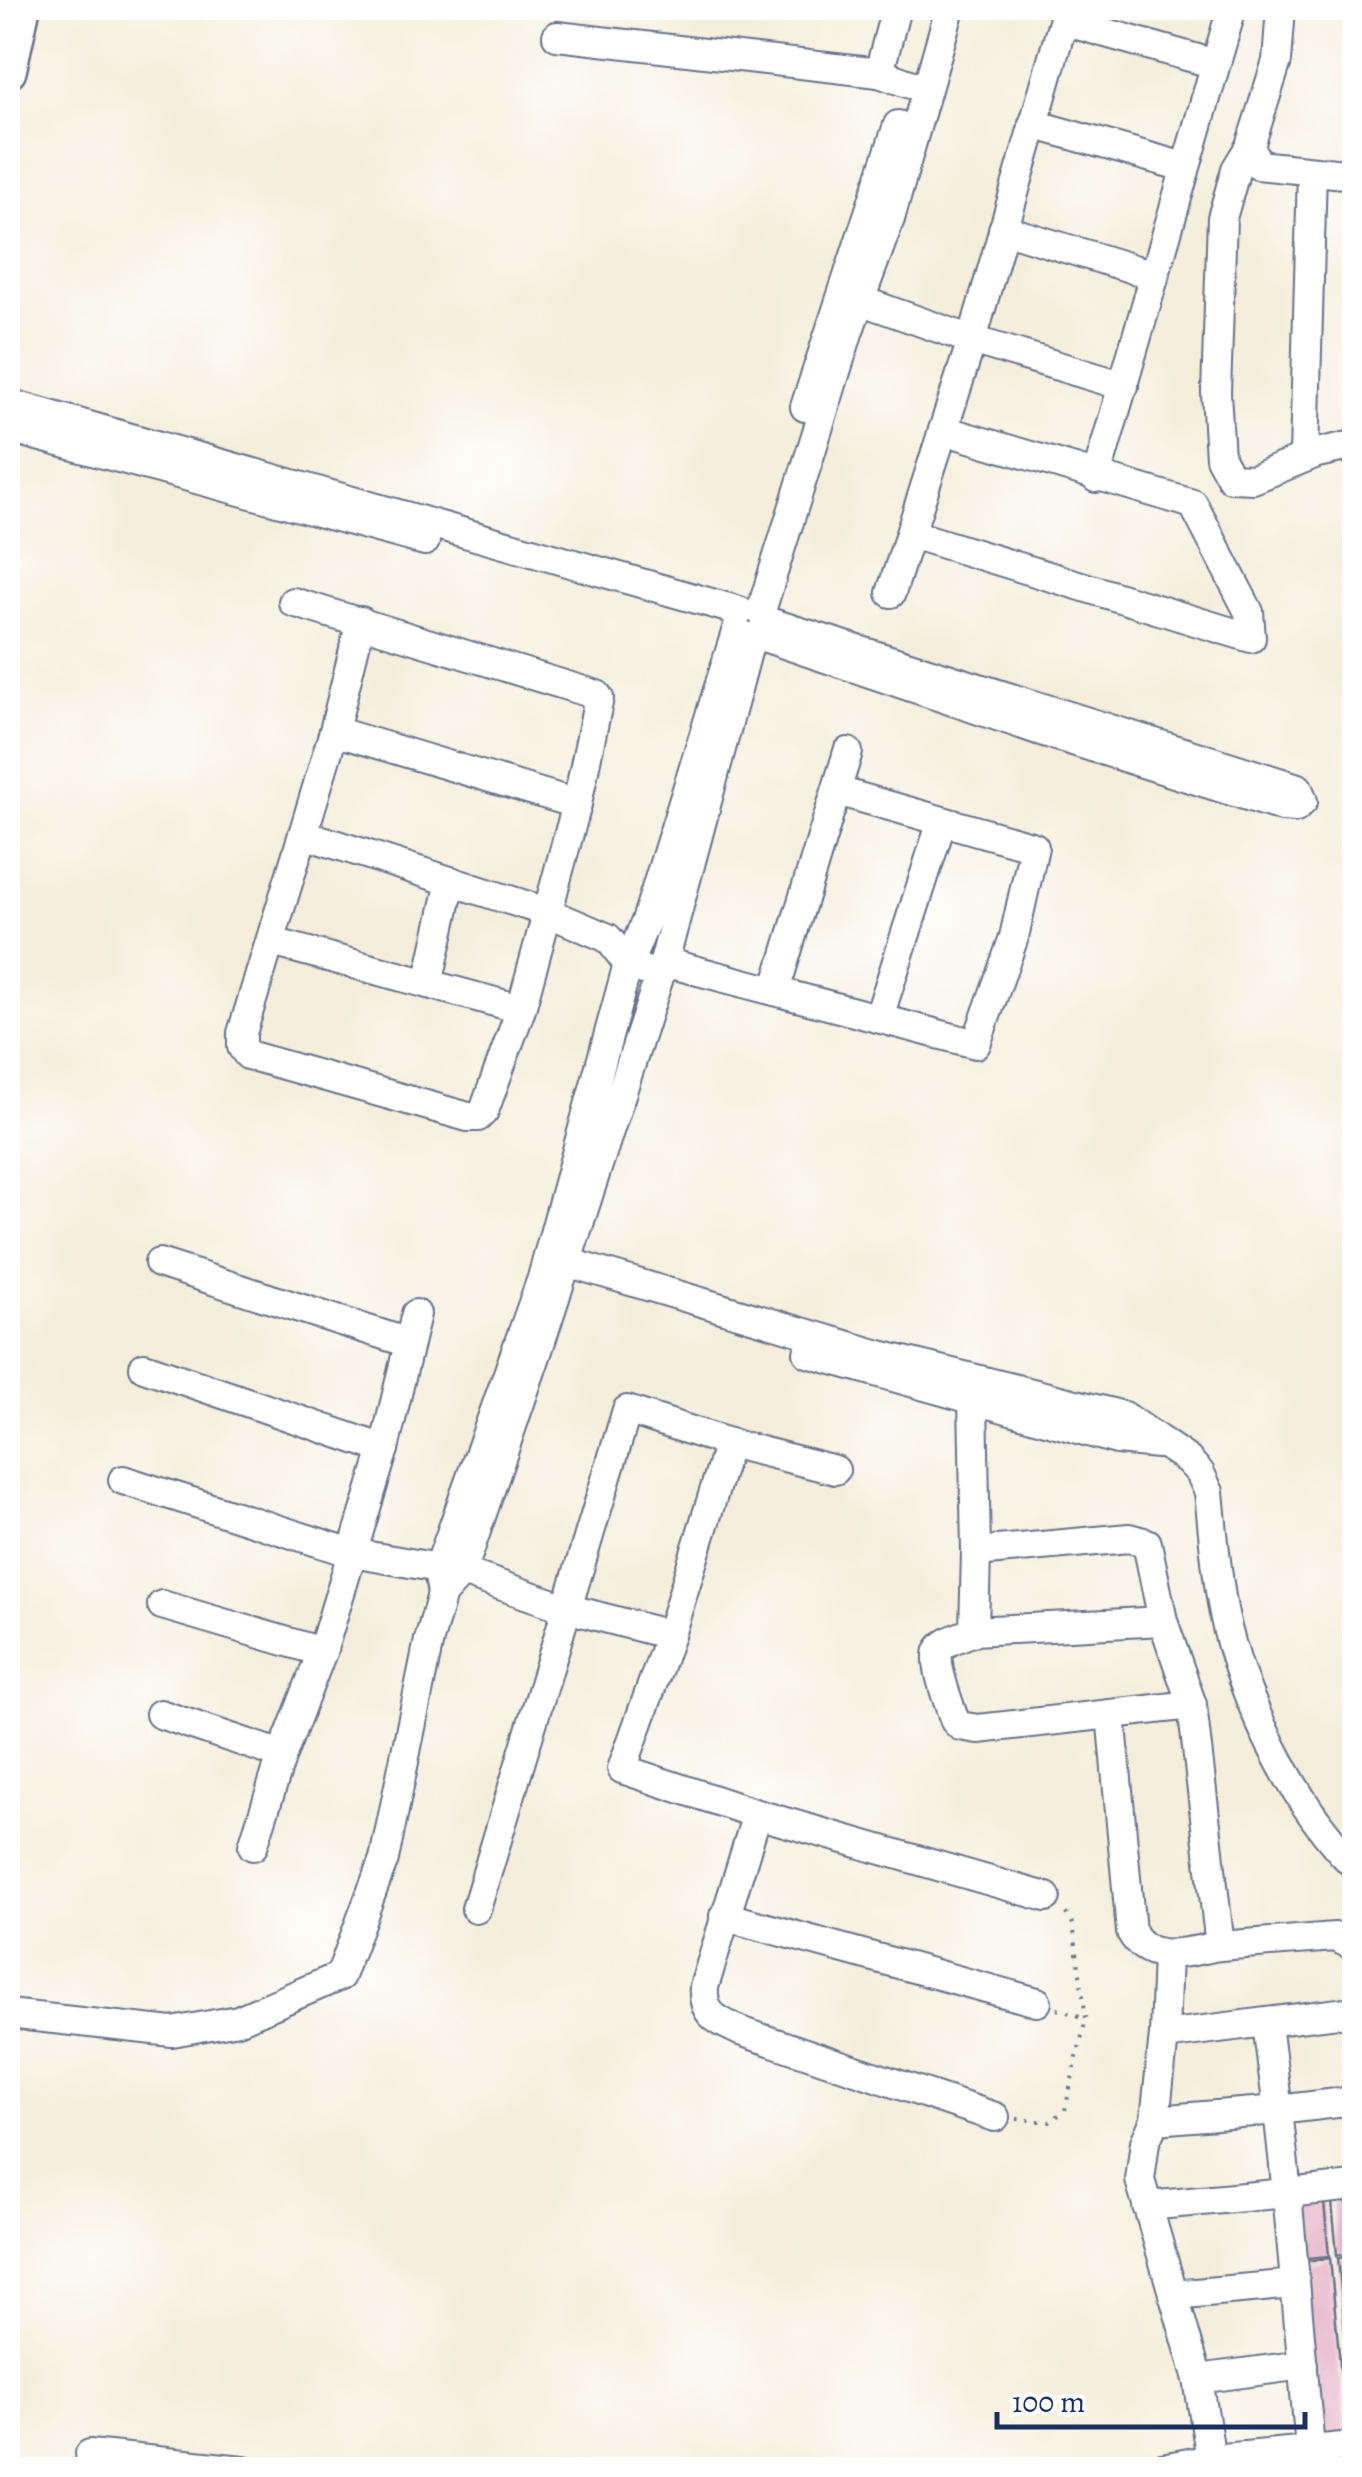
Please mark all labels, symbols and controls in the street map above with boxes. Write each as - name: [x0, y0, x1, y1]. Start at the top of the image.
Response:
- scale bar: [997, 2367, 1304, 2429]
- text: 100 m: [1012, 2382, 1085, 2422]

